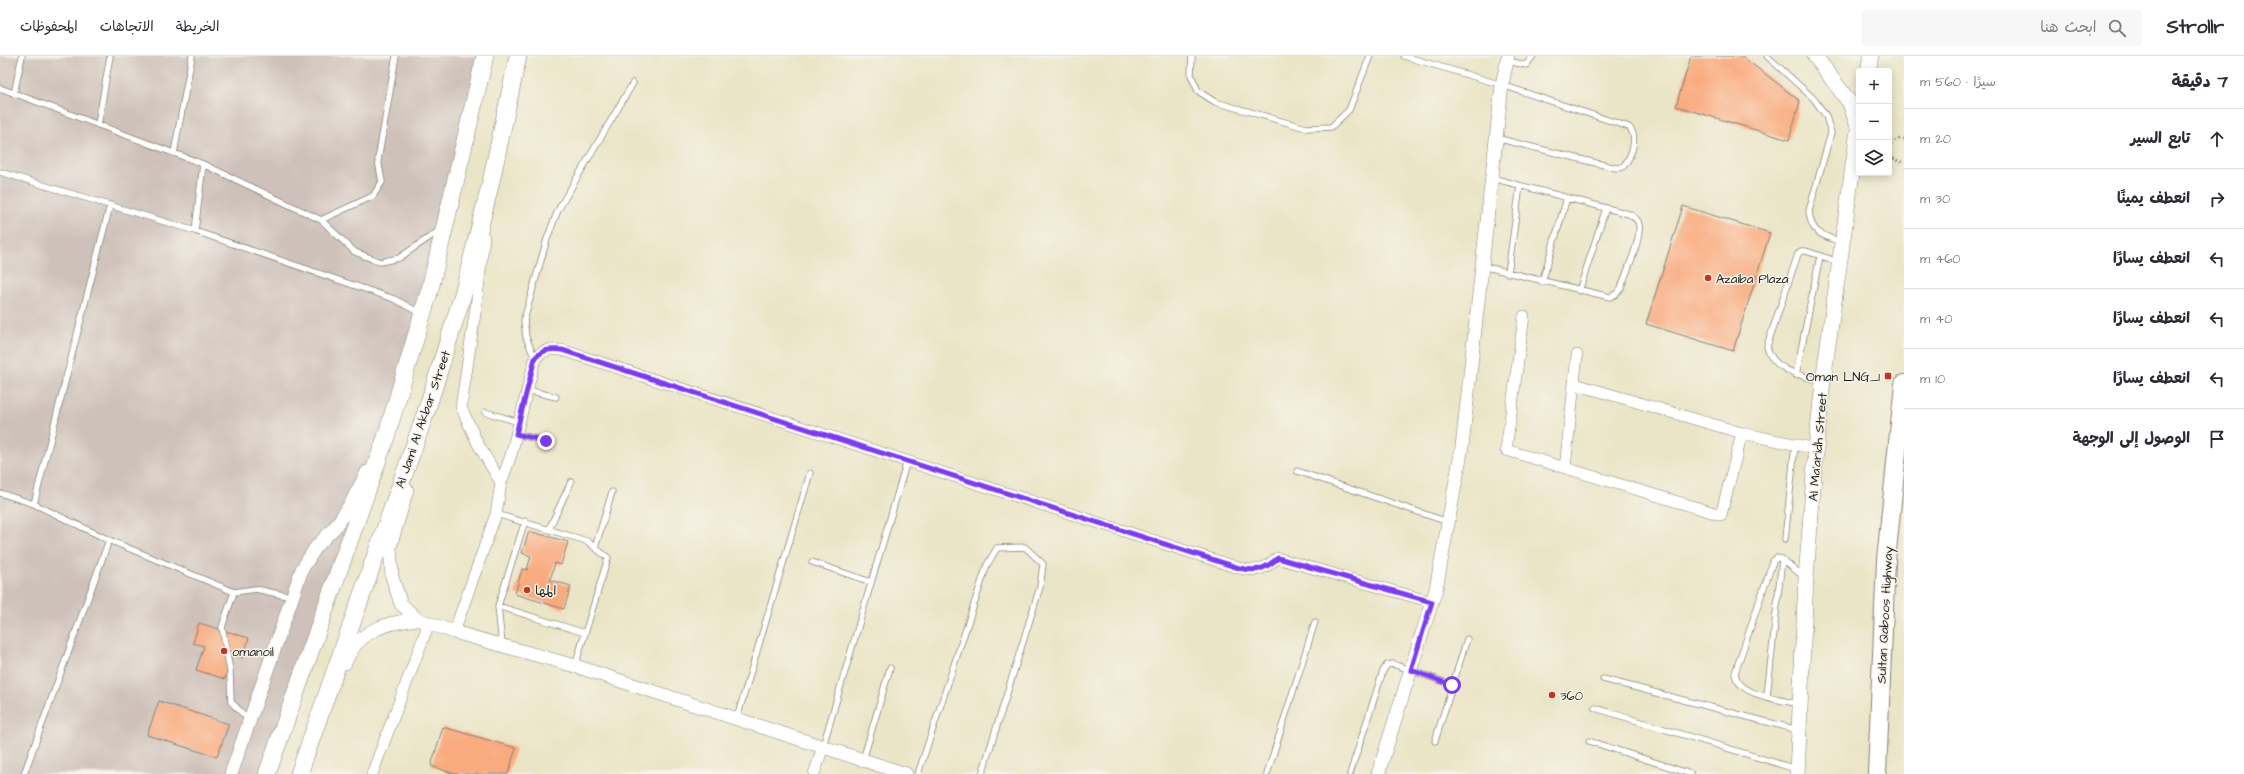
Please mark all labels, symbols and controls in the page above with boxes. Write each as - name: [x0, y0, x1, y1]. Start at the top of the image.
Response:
- search box: [1862, 10, 2142, 46]
- text: Strollr: [2166, 14, 2224, 41]
- text: المحفوظات: [20, 17, 78, 37]
- text: الاتجاهات: [100, 17, 154, 37]
- text: الخريطة: [176, 17, 219, 37]
- text: ابحث هنا: [2040, 17, 2096, 38]
- icon: search: [2106, 17, 2128, 39]
- map controls: [1856, 68, 1892, 176]
- button: +: [1856, 68, 1892, 104]
- text: 7 دقيقة: [2172, 70, 2228, 94]
- text: سيرًا · 560 m: [1920, 73, 1996, 91]
- button: −: [1856, 104, 1892, 140]
- text: تابع السير: [2131, 128, 2190, 149]
- icon: ahead: [2206, 128, 2228, 150]
- text: 20 m: [1920, 130, 1951, 148]
- button: layers: [1856, 140, 1892, 176]
- text: انعطف يمينًا: [2117, 188, 2190, 209]
- icon: right: [2206, 188, 2228, 210]
- text: 30 m: [1920, 190, 1950, 208]
- text: انعطف يسارًا: [2113, 248, 2190, 269]
- icon: left: [2206, 248, 2228, 270]
- text: 460 m: [1920, 250, 1961, 268]
- place label: Azaiba Plaza: [1716, 270, 1789, 288]
- marker: Azaiba Plaza: [1703, 273, 1713, 283]
- text: انعطف يسارًا: [2113, 308, 2190, 329]
- icon: left: [2206, 308, 2228, 330]
- text: 40 m: [1920, 310, 1952, 328]
- street label: Al Jami Al Akbar Street: [391, 347, 455, 491]
- place label: Oman LNG_1: [1806, 368, 1880, 386]
- text: انعطف يسارًا: [2113, 368, 2190, 389]
- icon: left: [2206, 368, 2228, 390]
- text: 10 m: [1920, 370, 1945, 388]
- marker: Oman LNG_1: [1883, 371, 1893, 381]
- street label: Al Ma'aridh Street: [1804, 391, 1832, 502]
- text: الوصول إلى الوجهة: [2073, 428, 2190, 449]
- icon: arrive: [2206, 428, 2228, 450]
- route end: [537, 432, 555, 450]
- street label: Sultan Qaboos Highway: [1872, 546, 1899, 684]
- place label: المه‍ا: [535, 582, 556, 600]
- marker: المه‍ا: [522, 585, 532, 595]
- place label: omanoil: [232, 643, 274, 661]
- marker: omanoil: [219, 646, 229, 656]
- route start: [1443, 676, 1461, 694]
- place label: 360: [1560, 687, 1583, 705]
- marker: 360: [1547, 690, 1557, 700]

